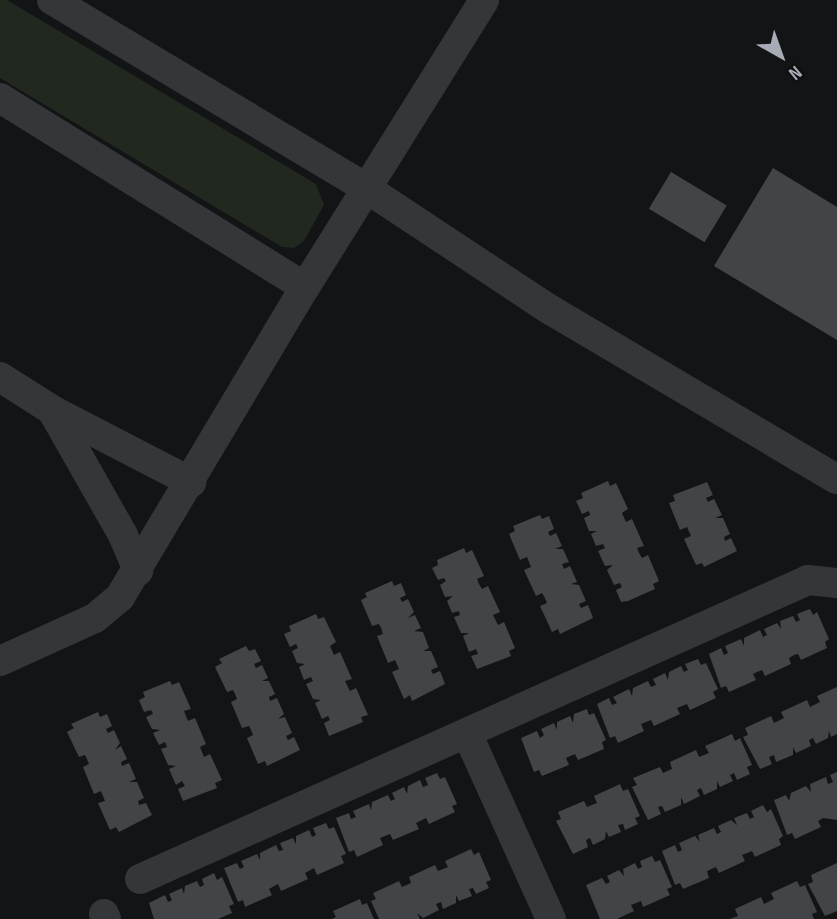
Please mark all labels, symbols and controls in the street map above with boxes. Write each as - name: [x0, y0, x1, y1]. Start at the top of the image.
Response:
- north arrow: [746, 21, 816, 91]
- text: N: [784, 60, 806, 85]

